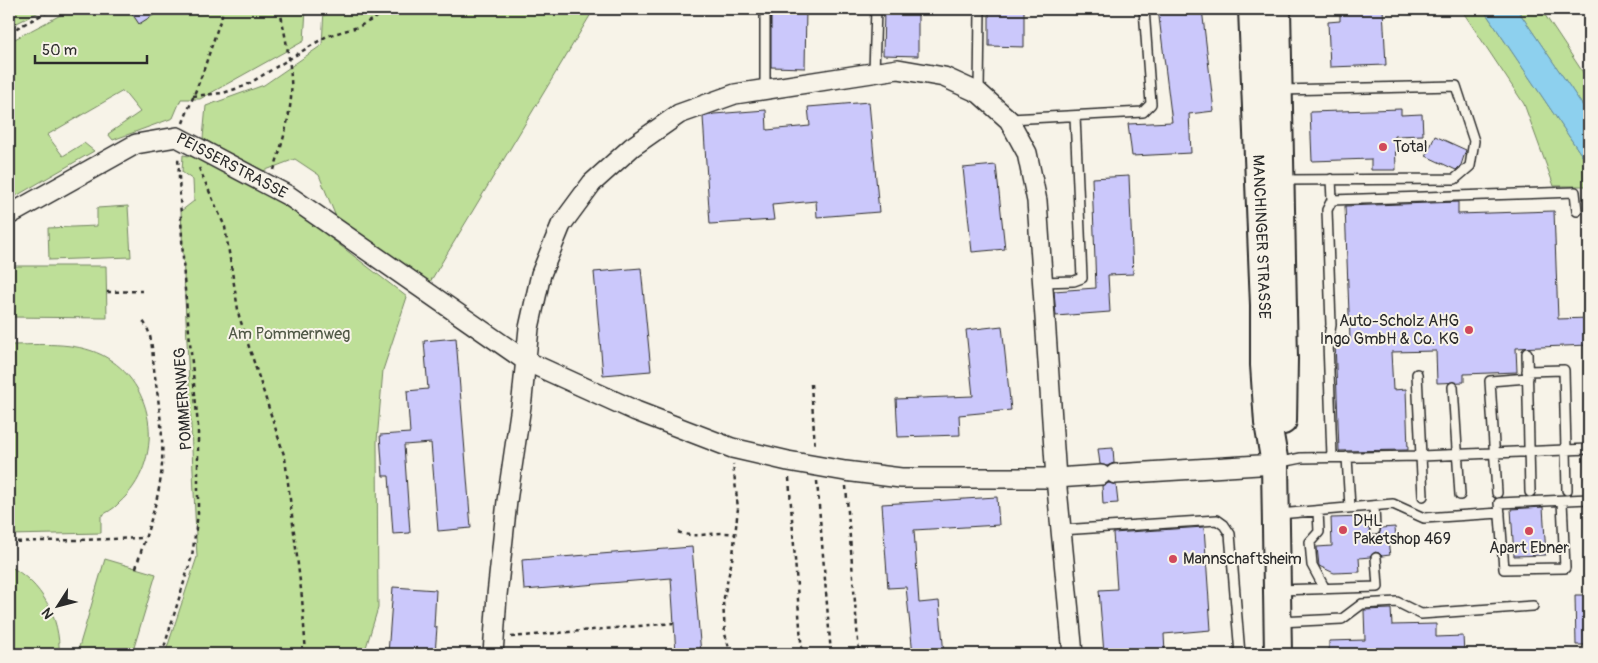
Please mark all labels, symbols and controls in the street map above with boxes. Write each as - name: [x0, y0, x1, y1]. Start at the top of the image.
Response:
- scale bar: [35, 32, 148, 64]
- text: 50 m: [42, 41, 77, 60]
- street label: PEISSERSTRASSE: [173, 128, 291, 203]
- place label: Total: [1393, 137, 1427, 157]
- marker: Total: [1377, 141, 1389, 153]
- street label: MANCHINGER STRASSE: [1248, 154, 1274, 319]
- place label: Auto-Scholz AHG Ingo GmbH & Co. KG: [1320, 311, 1459, 349]
- park label: Am Pommernweg: [228, 324, 350, 344]
- marker: Auto-Scholz AHG Ingo GmbH & Co. KG: [1463, 324, 1475, 336]
- street label: POMMERNWEG: [169, 347, 197, 451]
- place label: DHL Paketshop 469: [1353, 511, 1451, 549]
- marker: DHL Paketshop 469: [1337, 524, 1349, 536]
- marker: Apart Ebner: [1523, 525, 1535, 537]
- place label: Apart Ebner: [1489, 538, 1569, 558]
- place label: Mannschaftsheim: [1183, 549, 1302, 569]
- marker: Mannschaftsheim: [1167, 553, 1179, 565]
- north arrow: [32, 580, 82, 630]
- text: N: [38, 605, 58, 622]

